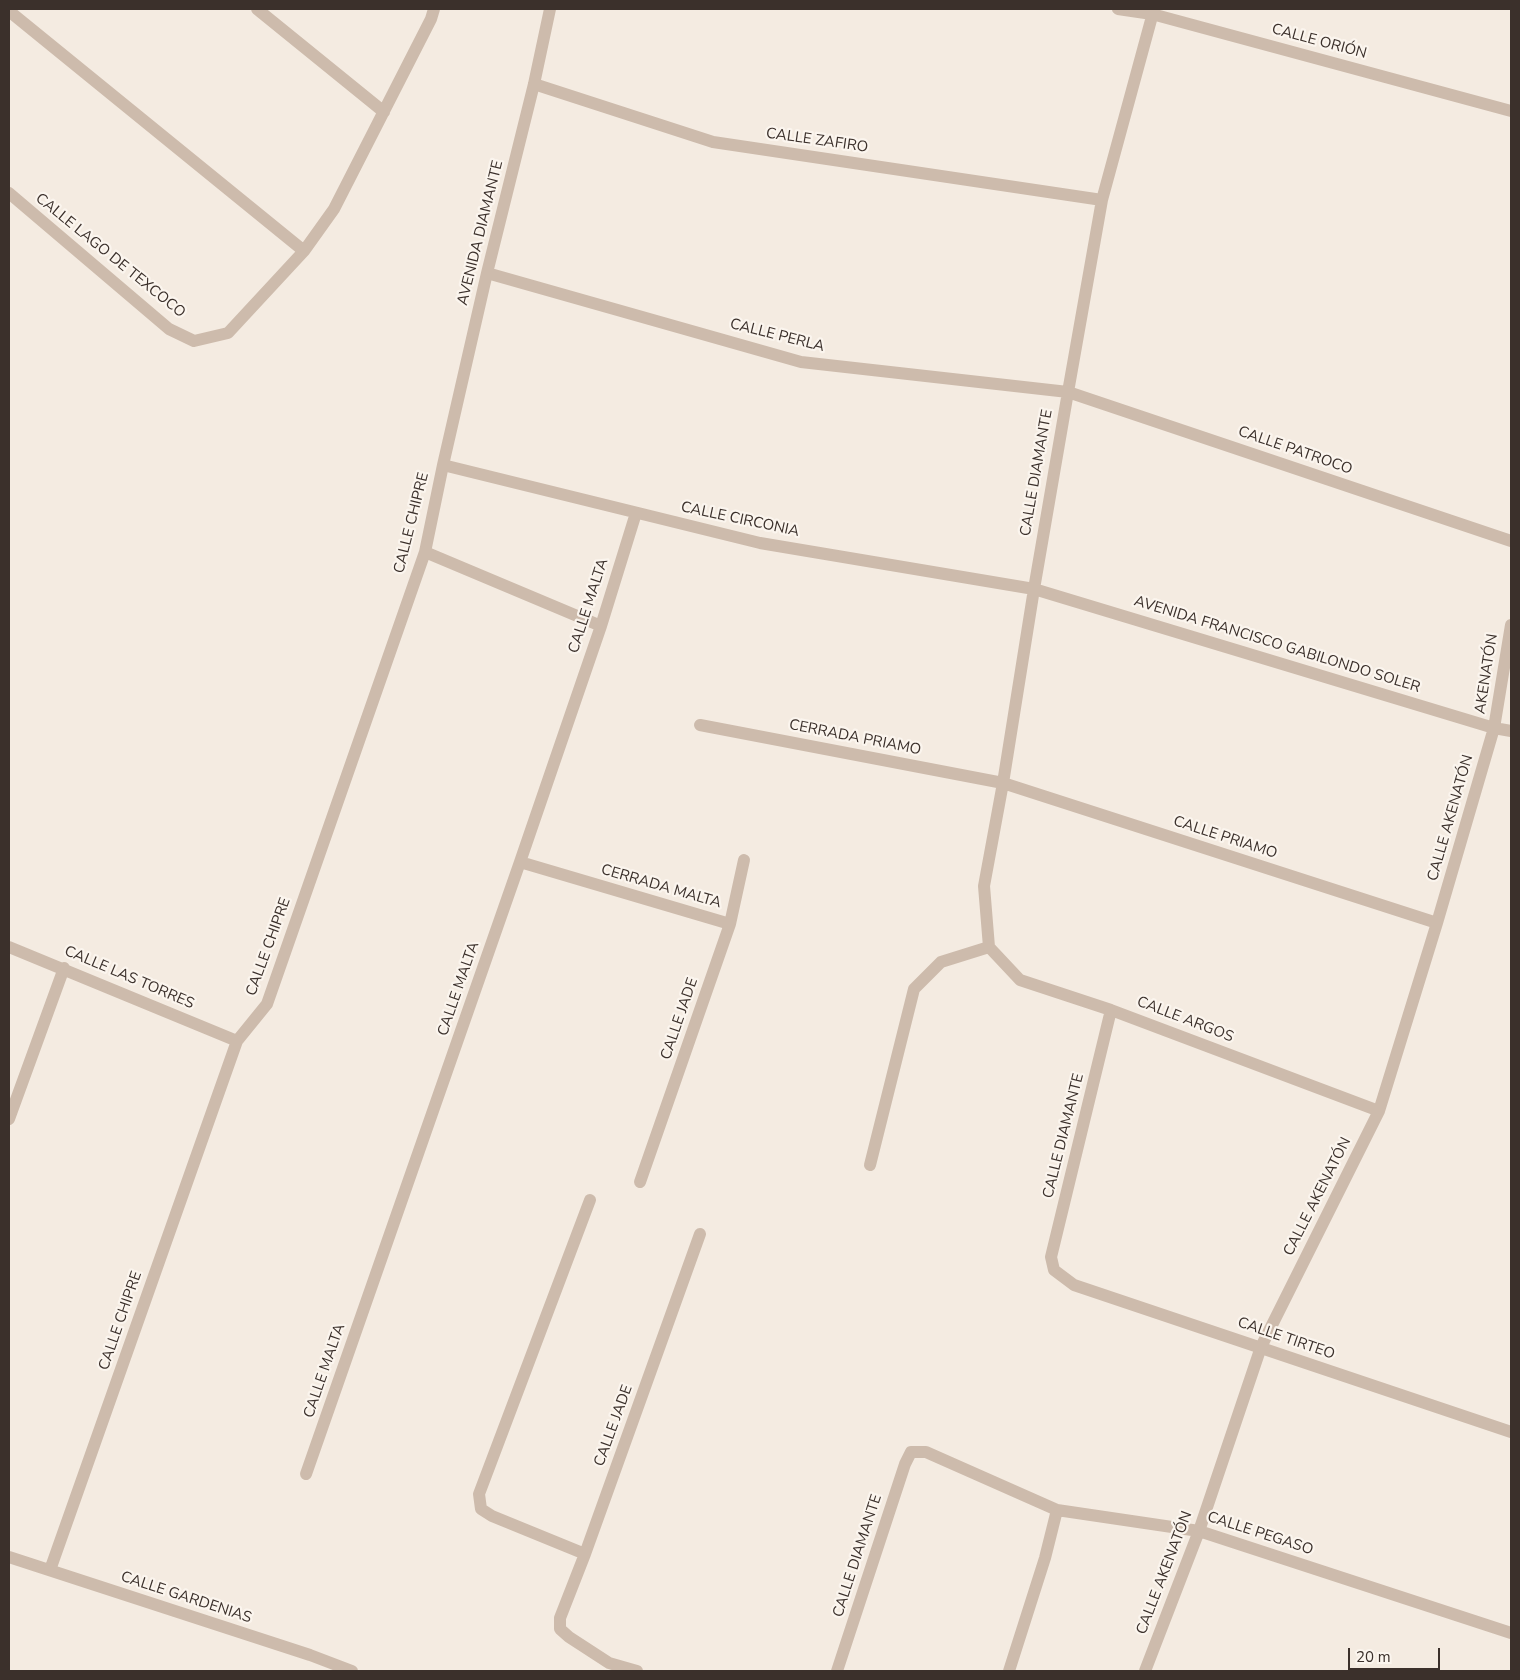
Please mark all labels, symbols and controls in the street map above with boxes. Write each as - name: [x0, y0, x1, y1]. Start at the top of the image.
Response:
- street label: CALLE ORIÓN: [1270, 21, 1368, 63]
- street label: CALLE ZAFIRO: [765, 125, 869, 157]
- street label: AVENIDA DIAMANTE: [454, 159, 508, 307]
- street label: CALLE LAGO DE TEXCOCO: [31, 190, 189, 322]
- street label: CALLE PERLA: [728, 316, 826, 356]
- street label: CALLE DIAMANTE: [1017, 408, 1057, 538]
- street label: CALLE PATROCO: [1236, 423, 1354, 479]
- street label: CALLE CHIPRE: [391, 471, 433, 575]
- street label: CALLE CIRCONIA: [679, 499, 801, 541]
- street label: CALLE MALTA: [565, 556, 613, 656]
- street label: AVENIDA FRANCISCO GABILONDO SOLER: [1132, 593, 1422, 697]
- street label: AKENATÓN: [1472, 633, 1502, 715]
- street label: CERRADA PRIAMO: [787, 716, 923, 760]
- street label: CALLE AKENATÓN: [1424, 753, 1478, 883]
- street label: CALLE PRIAMO: [1171, 813, 1279, 863]
- street label: CERRADA MALTA: [599, 861, 723, 913]
- street label: CALLE CHIPRE: [243, 895, 295, 999]
- street label: CALLE MALTA: [434, 940, 484, 1038]
- street label: CALLE LAS TORRES: [61, 943, 197, 1013]
- street label: CALLE JADE: [658, 976, 702, 1062]
- street label: CALLE ARGOS: [1134, 993, 1236, 1047]
- street label: CALLE DIAMANTE: [1040, 1072, 1088, 1200]
- street label: CALLE AKENATÓN: [1280, 1135, 1356, 1259]
- street label: CALLE CHIPRE: [96, 1269, 146, 1373]
- street label: CALLE TIRTEO: [1235, 1314, 1337, 1364]
- street label: CALLE MALTA: [300, 1322, 350, 1420]
- street label: CALLE JADE: [591, 1383, 637, 1469]
- street label: CALLE DIAMANTE: [830, 1492, 886, 1620]
- street label: CALLE PEGASO: [1205, 1508, 1315, 1560]
- street label: CALLE AKENATÓN: [1133, 1509, 1197, 1637]
- street label: CALLE GARDENIAS: [118, 1568, 254, 1628]
- scale bar: [1350, 1638, 1442, 1670]
- text: 20 m: [1356, 1647, 1391, 1667]

